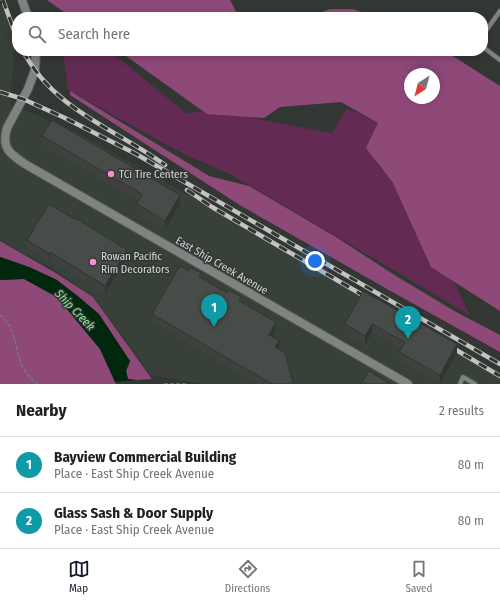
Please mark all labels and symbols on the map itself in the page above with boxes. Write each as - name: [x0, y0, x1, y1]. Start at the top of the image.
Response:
- north arrow: [404, 68, 440, 104]
- place label: TCi Tire Centers: [119, 168, 188, 181]
- marker: TCi Tire Centers: [106, 169, 116, 179]
- street label: East Ship Creek Avenue: [173, 234, 270, 297]
- place label: Rowan Pacific Rim Decorators: [101, 250, 170, 276]
- your location: [305, 251, 325, 271]
- marker: Rowan Pacific Rim Decorators: [88, 257, 98, 267]
- water label: Ship Creek: [51, 286, 98, 333]
- pin: 1: [201, 294, 227, 327]
- pin: 2: [395, 306, 421, 339]

